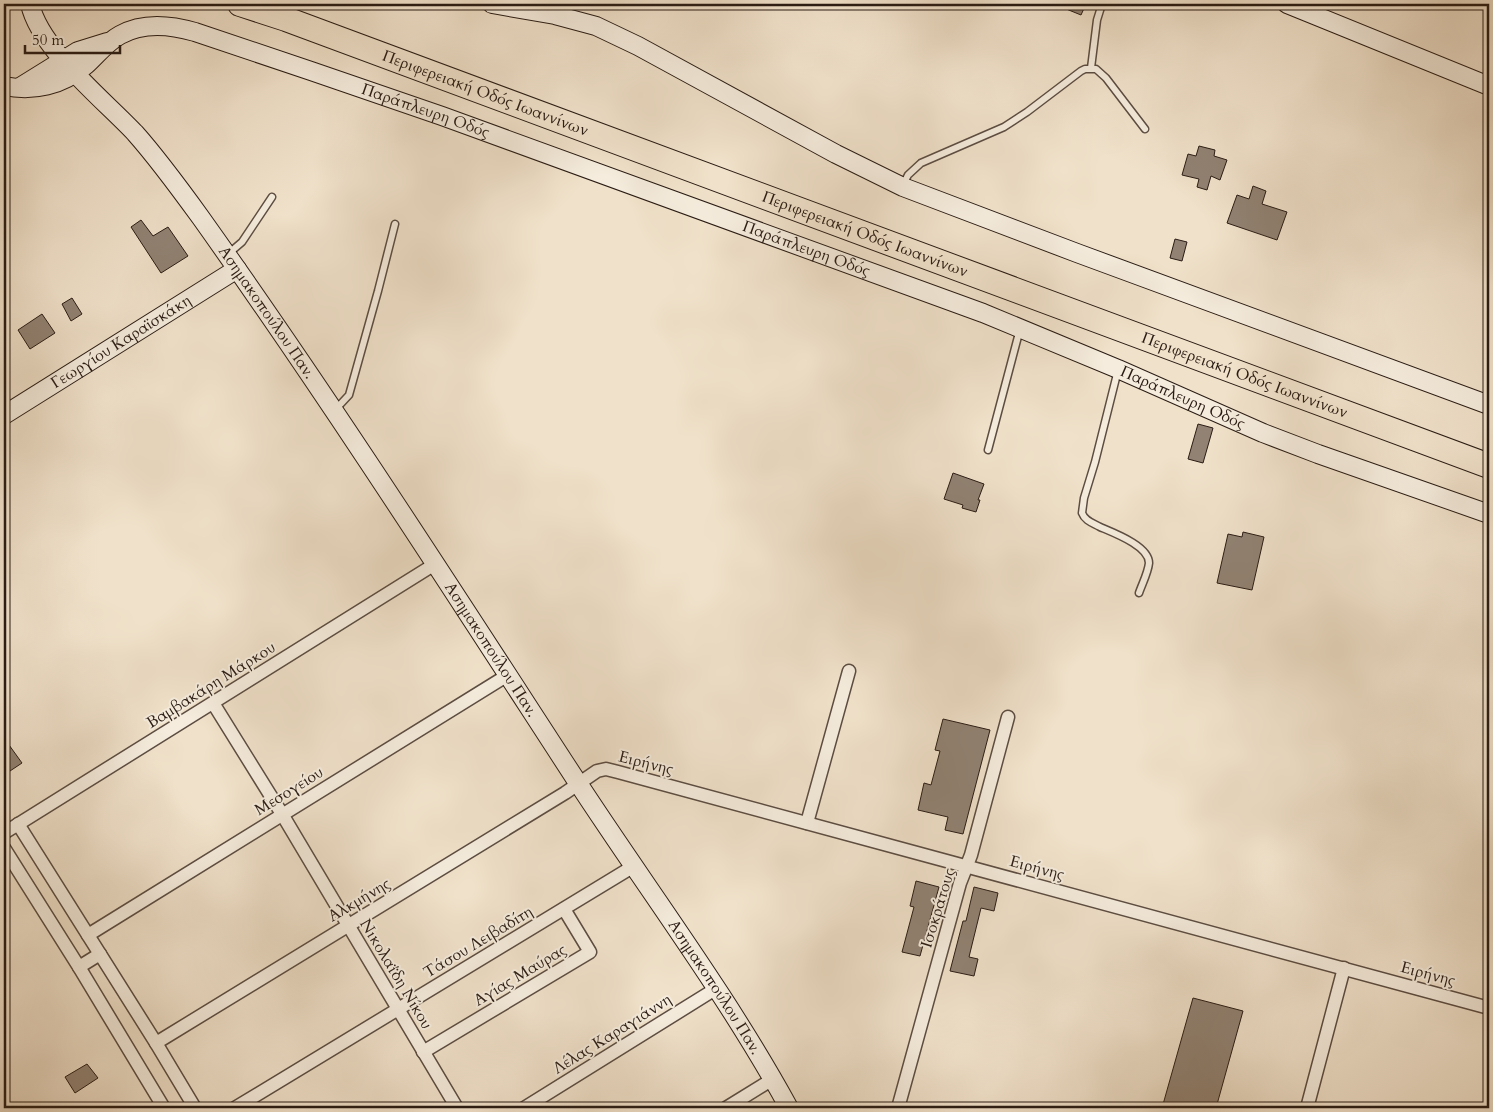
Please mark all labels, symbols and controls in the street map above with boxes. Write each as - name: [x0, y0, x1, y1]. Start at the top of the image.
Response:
- scale bar: [25, 22, 120, 54]
- text: 50 m: [32, 30, 64, 50]
- street label: Περιφερειακή Οδός Ιωαννίνων: [379, 45, 591, 141]
- street label: Παράπλευρη Οδός: [358, 78, 493, 143]
- street label: Περιφερειακή Οδός Ιωαννίνων: [759, 186, 971, 282]
- street label: Παράπλευρη Οδός: [739, 215, 873, 282]
- street label: Ασημακοπούλου Παν.: [213, 242, 320, 383]
- street label: Γεωργίου Καραϊσκάκη: [47, 289, 195, 394]
- street label: Περιφερειακή Οδός Ιωαννίνων: [1138, 327, 1351, 424]
- street label: Παράπλευρη Οδός: [1117, 360, 1249, 435]
- street label: Ασημακοπούλου Παν.: [439, 578, 543, 721]
- street label: Βαμβακάρη Μάρκου: [142, 636, 280, 734]
- street label: Ειρήνης: [616, 746, 676, 780]
- street label: Μεσογείου: [250, 761, 328, 821]
- street label: Ειρήνης: [1007, 850, 1067, 886]
- street label: Ισοκράτους: [915, 865, 961, 950]
- street label: Αλκμήνης: [324, 873, 394, 927]
- street label: Τάσου Λειβαδίτη: [419, 901, 537, 983]
- street label: Νικολαΐδη Νίκου: [354, 915, 438, 1033]
- street label: Ασημακοπούλου Παν.: [663, 915, 767, 1059]
- street label: Αγίας Μαύρας: [470, 939, 571, 1011]
- street label: Ειρήνης: [1398, 956, 1458, 992]
- street label: Λέλας Καραγιάννη: [548, 989, 676, 1079]

